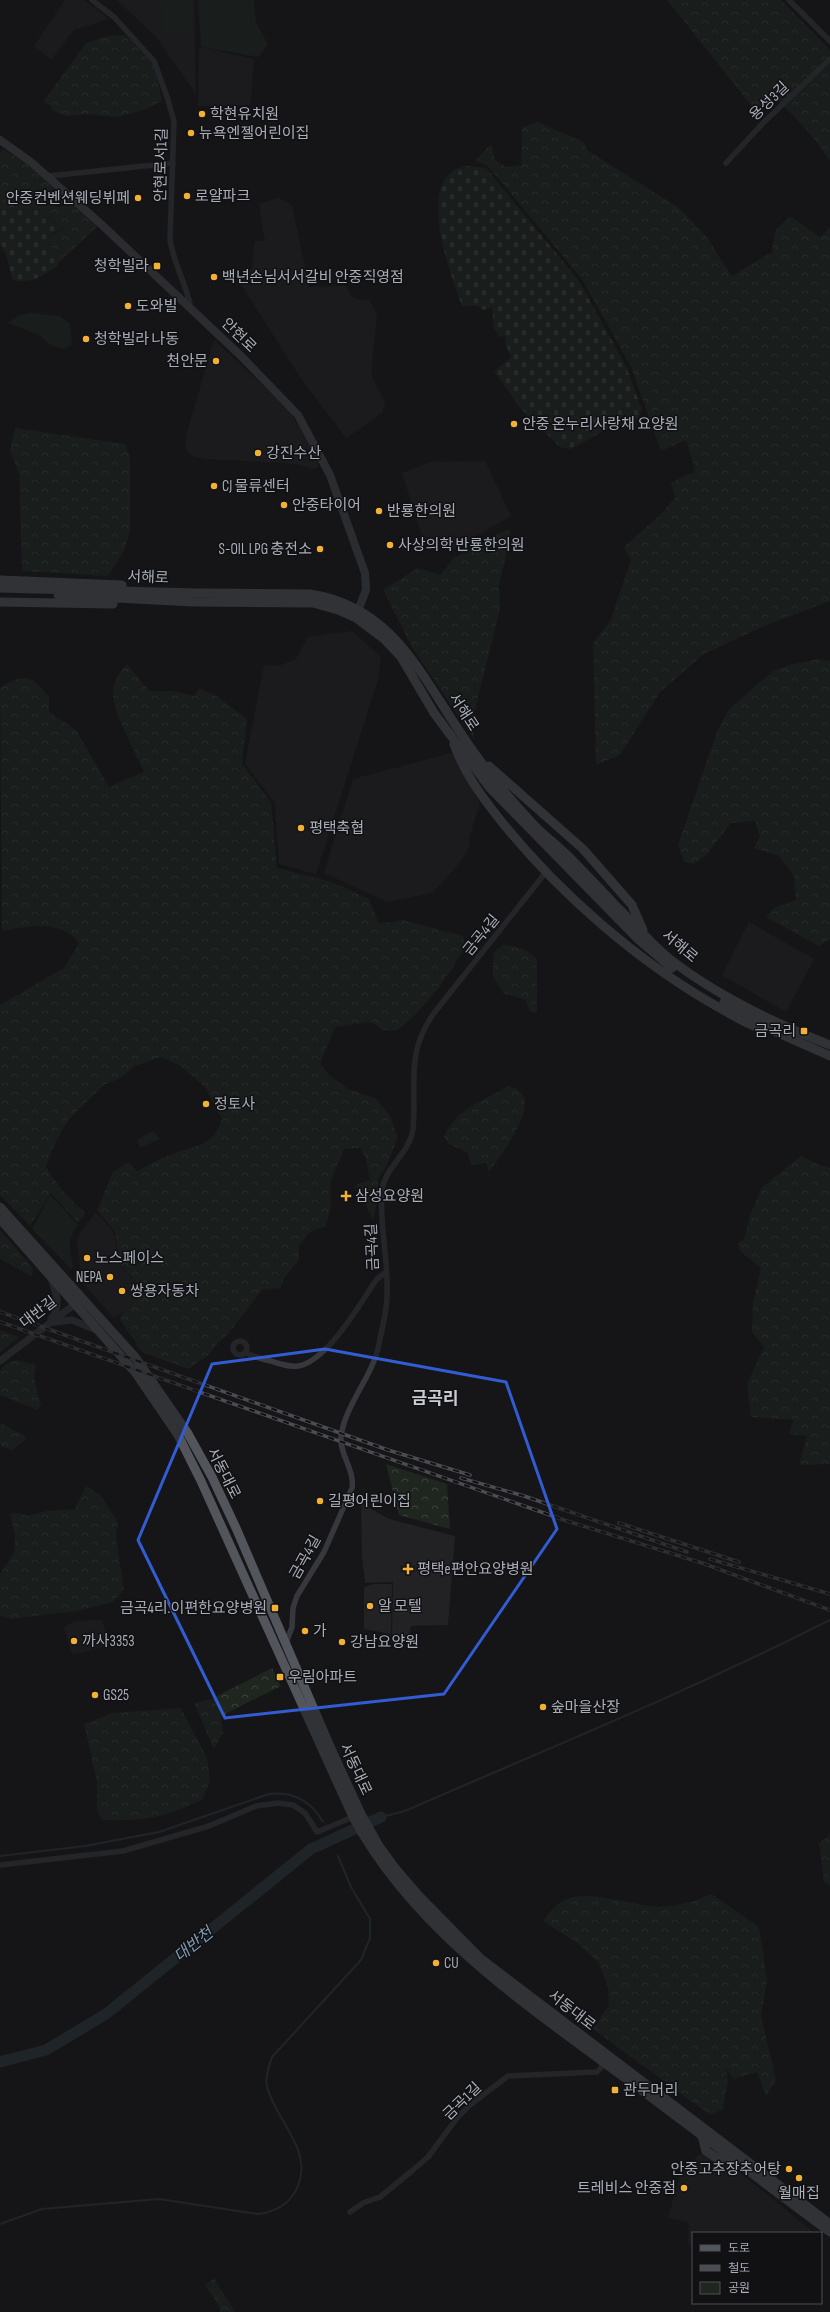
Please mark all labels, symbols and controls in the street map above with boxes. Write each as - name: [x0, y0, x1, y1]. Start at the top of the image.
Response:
- street label: 용성3길: [746, 78, 793, 125]
- place label: 학현유치원: [210, 105, 279, 124]
- marker: 학현유치원: [197, 109, 207, 119]
- place label: 뉴욕엔젤어린이집: [199, 124, 309, 143]
- street label: 안현로서1길: [151, 128, 172, 202]
- marker: 뉴욕엔젤어린이집: [186, 128, 196, 138]
- place label: 로얄파크: [195, 187, 250, 206]
- place label: 안중컨벤션웨딩뷔페: [6, 189, 130, 208]
- marker: 로얄파크: [182, 191, 192, 201]
- marker: 안중컨벤션웨딩뷔페: [133, 193, 143, 203]
- place label: 청학빌라: [94, 257, 149, 276]
- marker: 청학빌라: [152, 261, 162, 271]
- place label: 백년손님서서갈비 안중직영점: [222, 268, 404, 287]
- marker: 백년손님서서갈비 안중직영점: [209, 272, 219, 282]
- place label: 도와빌: [136, 297, 177, 316]
- marker: 도와빌: [123, 301, 133, 311]
- street label: 안현로: [217, 314, 260, 357]
- place label: 청학빌라 나동: [94, 330, 179, 349]
- marker: 청학빌라 나동: [81, 334, 91, 344]
- place label: 천안문: [167, 352, 208, 371]
- marker: 천안문: [211, 356, 221, 366]
- place label: 안중 온누리사랑채 요양원: [522, 415, 679, 434]
- marker: 안중 온누리사랑채 요양원: [509, 419, 519, 429]
- place label: 강진수산: [266, 444, 321, 463]
- marker: 강진수산: [253, 448, 263, 458]
- place label: CJ 물류센터: [222, 477, 290, 496]
- marker: CJ 물류센터: [209, 481, 219, 491]
- place label: 안중타이어: [292, 496, 361, 515]
- marker: 안중타이어: [279, 500, 289, 510]
- place label: 반룡한의원: [387, 502, 456, 521]
- marker: 반룡한의원: [374, 506, 384, 516]
- place label: 사상의학 반룡한의원: [398, 536, 525, 555]
- place label: S-OIL LPG 충전소: [218, 540, 312, 559]
- marker: 사상의학 반룡한의원: [385, 540, 395, 550]
- marker: S-OIL LPG 충전소: [315, 544, 325, 554]
- street label: 서해로: [127, 567, 169, 588]
- street label: 서해로: [444, 690, 483, 735]
- place label: 평택축협: [309, 819, 364, 838]
- marker: 평택축협: [296, 823, 306, 833]
- street label: 금곡4길: [459, 911, 504, 960]
- street label: 서해로: [658, 926, 702, 967]
- place label: 금곡리: [755, 1022, 796, 1041]
- marker: 금곡리: [799, 1026, 809, 1036]
- place label: 정토사: [214, 1095, 256, 1114]
- marker: 정토사: [201, 1099, 211, 1109]
- place label: 삼성요양원: [355, 1187, 424, 1206]
- marker: 삼성요양원: [340, 1190, 352, 1202]
- street label: 금곡4길: [362, 1223, 383, 1271]
- place label: 노스페이스: [95, 1249, 164, 1268]
- marker: 노스페이스: [82, 1253, 92, 1263]
- place label: NEPA: [76, 1268, 103, 1287]
- marker: NEPA: [105, 1272, 115, 1282]
- place label: 쌍용자동차: [130, 1282, 199, 1301]
- marker: 쌍용자동차: [117, 1286, 127, 1296]
- street label: 대반길: [16, 1292, 61, 1332]
- district label: 금곡리: [412, 1389, 458, 1409]
- street label: 서동대로: [203, 1444, 245, 1502]
- place label: 길평어린이집: [328, 1492, 411, 1511]
- marker: 길평어린이집: [315, 1496, 325, 1506]
- street label: 금곡4길: [286, 1532, 325, 1583]
- place label: 평택e편안요양병원: [417, 1560, 533, 1579]
- marker: 평택e편안요양병원: [402, 1563, 414, 1575]
- place label: 알 모텔: [378, 1597, 422, 1616]
- place label: 금곡4리.이편한요양병원: [120, 1599, 267, 1618]
- marker: 알 모텔: [365, 1601, 375, 1611]
- marker: 금곡4리.이편한요양병원: [270, 1603, 280, 1613]
- place label: 가: [313, 1622, 327, 1641]
- marker: 가: [300, 1626, 310, 1636]
- place label: 까사3353: [82, 1632, 135, 1651]
- place label: 강남요양원: [350, 1633, 419, 1652]
- marker: 까사3353: [69, 1636, 79, 1646]
- marker: 강남요양원: [337, 1637, 347, 1647]
- place label: 우림아파트: [288, 1668, 357, 1687]
- marker: 우림아파트: [275, 1672, 285, 1682]
- place label: GS25: [103, 1686, 129, 1705]
- marker: GS25: [90, 1690, 100, 1700]
- place label: 숲마을산장: [551, 1698, 620, 1717]
- marker: 숲마을산장: [538, 1702, 548, 1712]
- street label: 서동대로: [335, 1740, 376, 1798]
- water label: 대반천: [171, 1922, 219, 1966]
- place label: CU: [444, 1954, 459, 1973]
- marker: CU: [431, 1958, 441, 1968]
- street label: 서동대로: [544, 1986, 599, 2035]
- street label: 금곡1길: [439, 2078, 486, 2124]
- place label: 관두머리: [623, 2081, 678, 2100]
- marker: 관두머리: [610, 2085, 620, 2095]
- place label: 안중고추장추어탕: [671, 2160, 781, 2179]
- marker: 안중고추장추어탕: [784, 2164, 794, 2174]
- marker: 월매집: [794, 2173, 804, 2183]
- place label: 트레비스 안중점: [577, 2179, 676, 2198]
- marker: 트레비스 안중점: [679, 2183, 689, 2193]
- place label: 월매집: [778, 2184, 820, 2203]
- legend: [692, 2232, 822, 2304]
- text: 도로: [728, 2241, 750, 2256]
- text: 철도: [728, 2261, 750, 2276]
- text: 공원: [728, 2281, 750, 2296]

